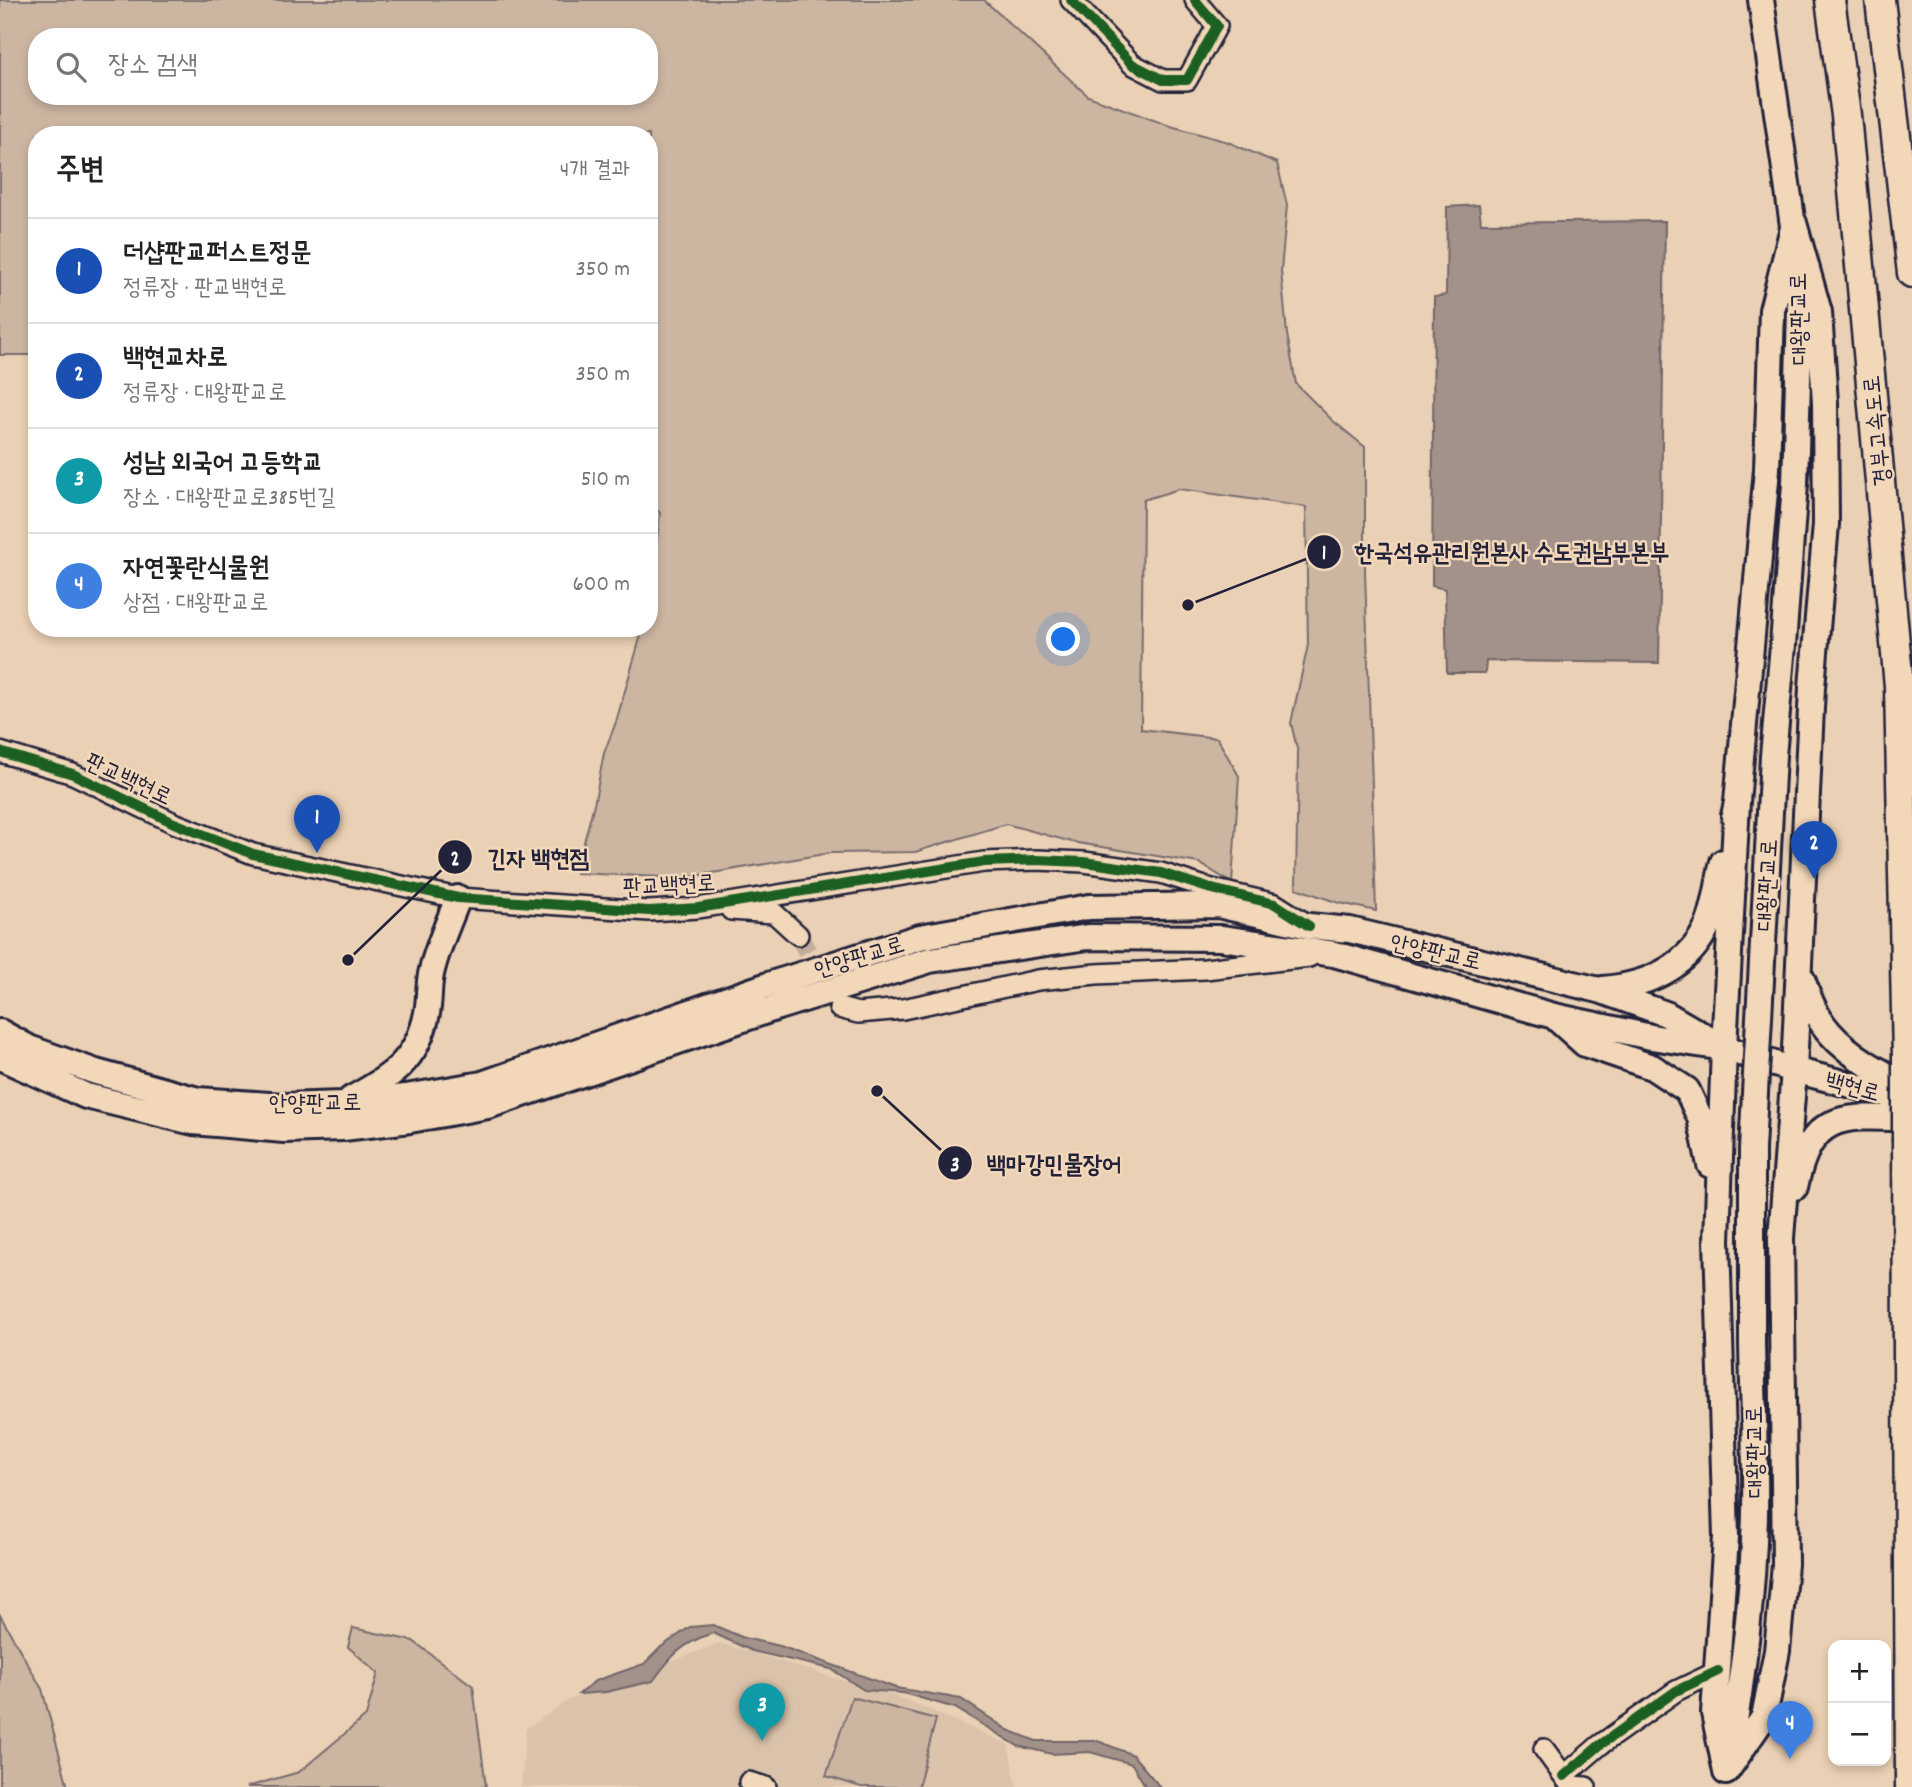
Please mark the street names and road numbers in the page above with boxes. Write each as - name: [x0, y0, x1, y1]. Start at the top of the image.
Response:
- street label: 대왕판교로: [1784, 272, 1819, 365]
- street label: 경부고속도로: [1857, 374, 1902, 488]
- street label: 판교백현로: [79, 747, 176, 816]
- street label: 대왕판교로: [1751, 838, 1788, 932]
- street label: 판교백현로: [622, 869, 716, 906]
- street label: 안양판교로: [1386, 928, 1484, 981]
- street label: 안양판교로: [811, 930, 909, 989]
- street label: 백현로: [1821, 1066, 1883, 1113]
- street label: 안양판교로: [269, 1088, 362, 1123]
- street label: 대왕판교로: [1740, 1405, 1775, 1498]

